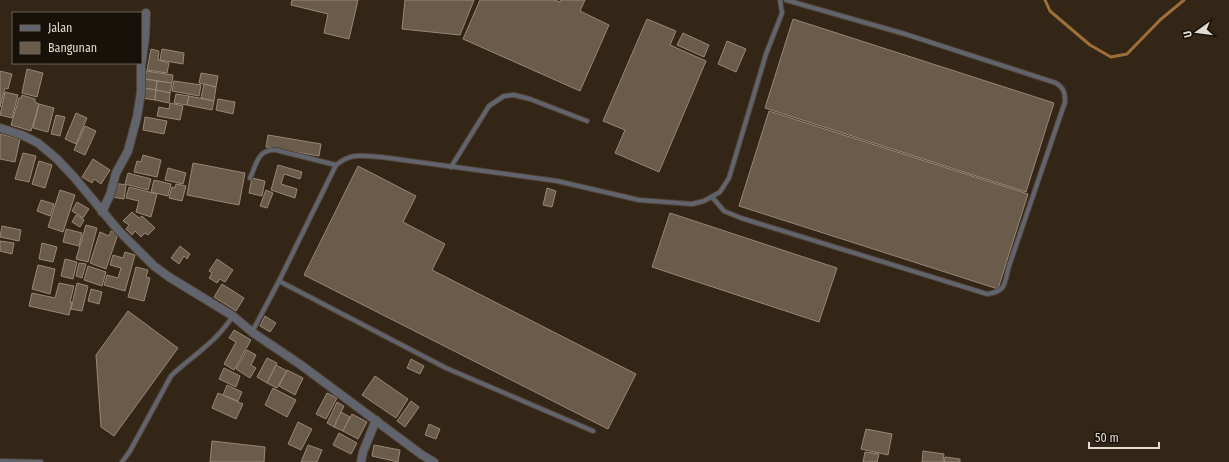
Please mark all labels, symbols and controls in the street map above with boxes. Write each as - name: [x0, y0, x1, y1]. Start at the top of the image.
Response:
- legend: [12, 12, 142, 64]
- north arrow: [1177, 12, 1217, 52]
- text: Jalan: [48, 21, 72, 35]
- text: U: [1181, 30, 1195, 39]
- text: Bangunan: [48, 41, 97, 55]
- scale bar: [1089, 424, 1159, 450]
- text: 50 m: [1095, 431, 1119, 445]

